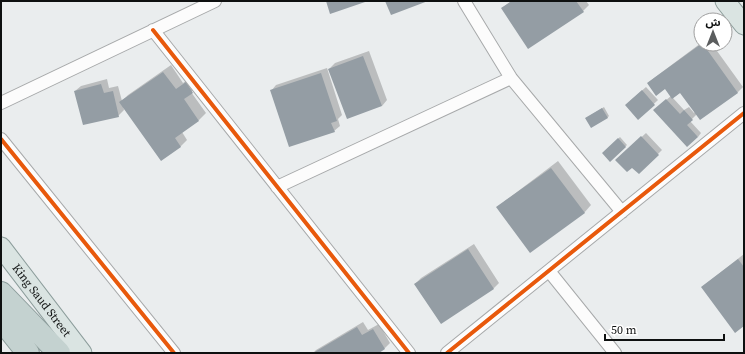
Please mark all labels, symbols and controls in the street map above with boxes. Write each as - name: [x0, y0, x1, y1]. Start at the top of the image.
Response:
- north arrow: [693, 12, 733, 52]
- text: ش: [705, 15, 721, 30]
- street label: King Saud Street: [9, 261, 75, 340]
- scale bar: [605, 316, 724, 342]
- text: 50 m: [611, 322, 637, 338]

